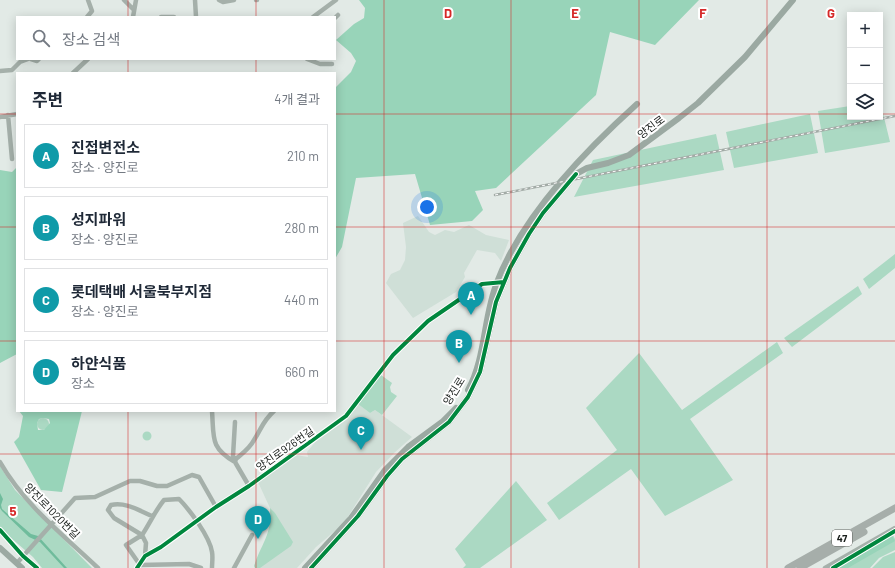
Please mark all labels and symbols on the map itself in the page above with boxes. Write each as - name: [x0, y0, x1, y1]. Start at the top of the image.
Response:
- text: D: [444, 5, 452, 21]
- text: E: [571, 5, 579, 21]
- text: F: [699, 5, 707, 21]
- text: G: [827, 5, 835, 21]
- street label: 양진로: [635, 112, 667, 141]
- your location: [417, 197, 437, 217]
- pin: A: [458, 282, 484, 315]
- pin: B: [446, 330, 472, 363]
- street label: 양진로: [440, 374, 467, 407]
- pin: C: [348, 417, 374, 450]
- street label: 양진로926번길: [253, 424, 316, 473]
- street label: 양진로1020번길: [22, 480, 83, 541]
- text: 5: [9, 503, 17, 519]
- pin: D: [245, 506, 271, 539]
- road number: 47: [832, 530, 852, 546]

